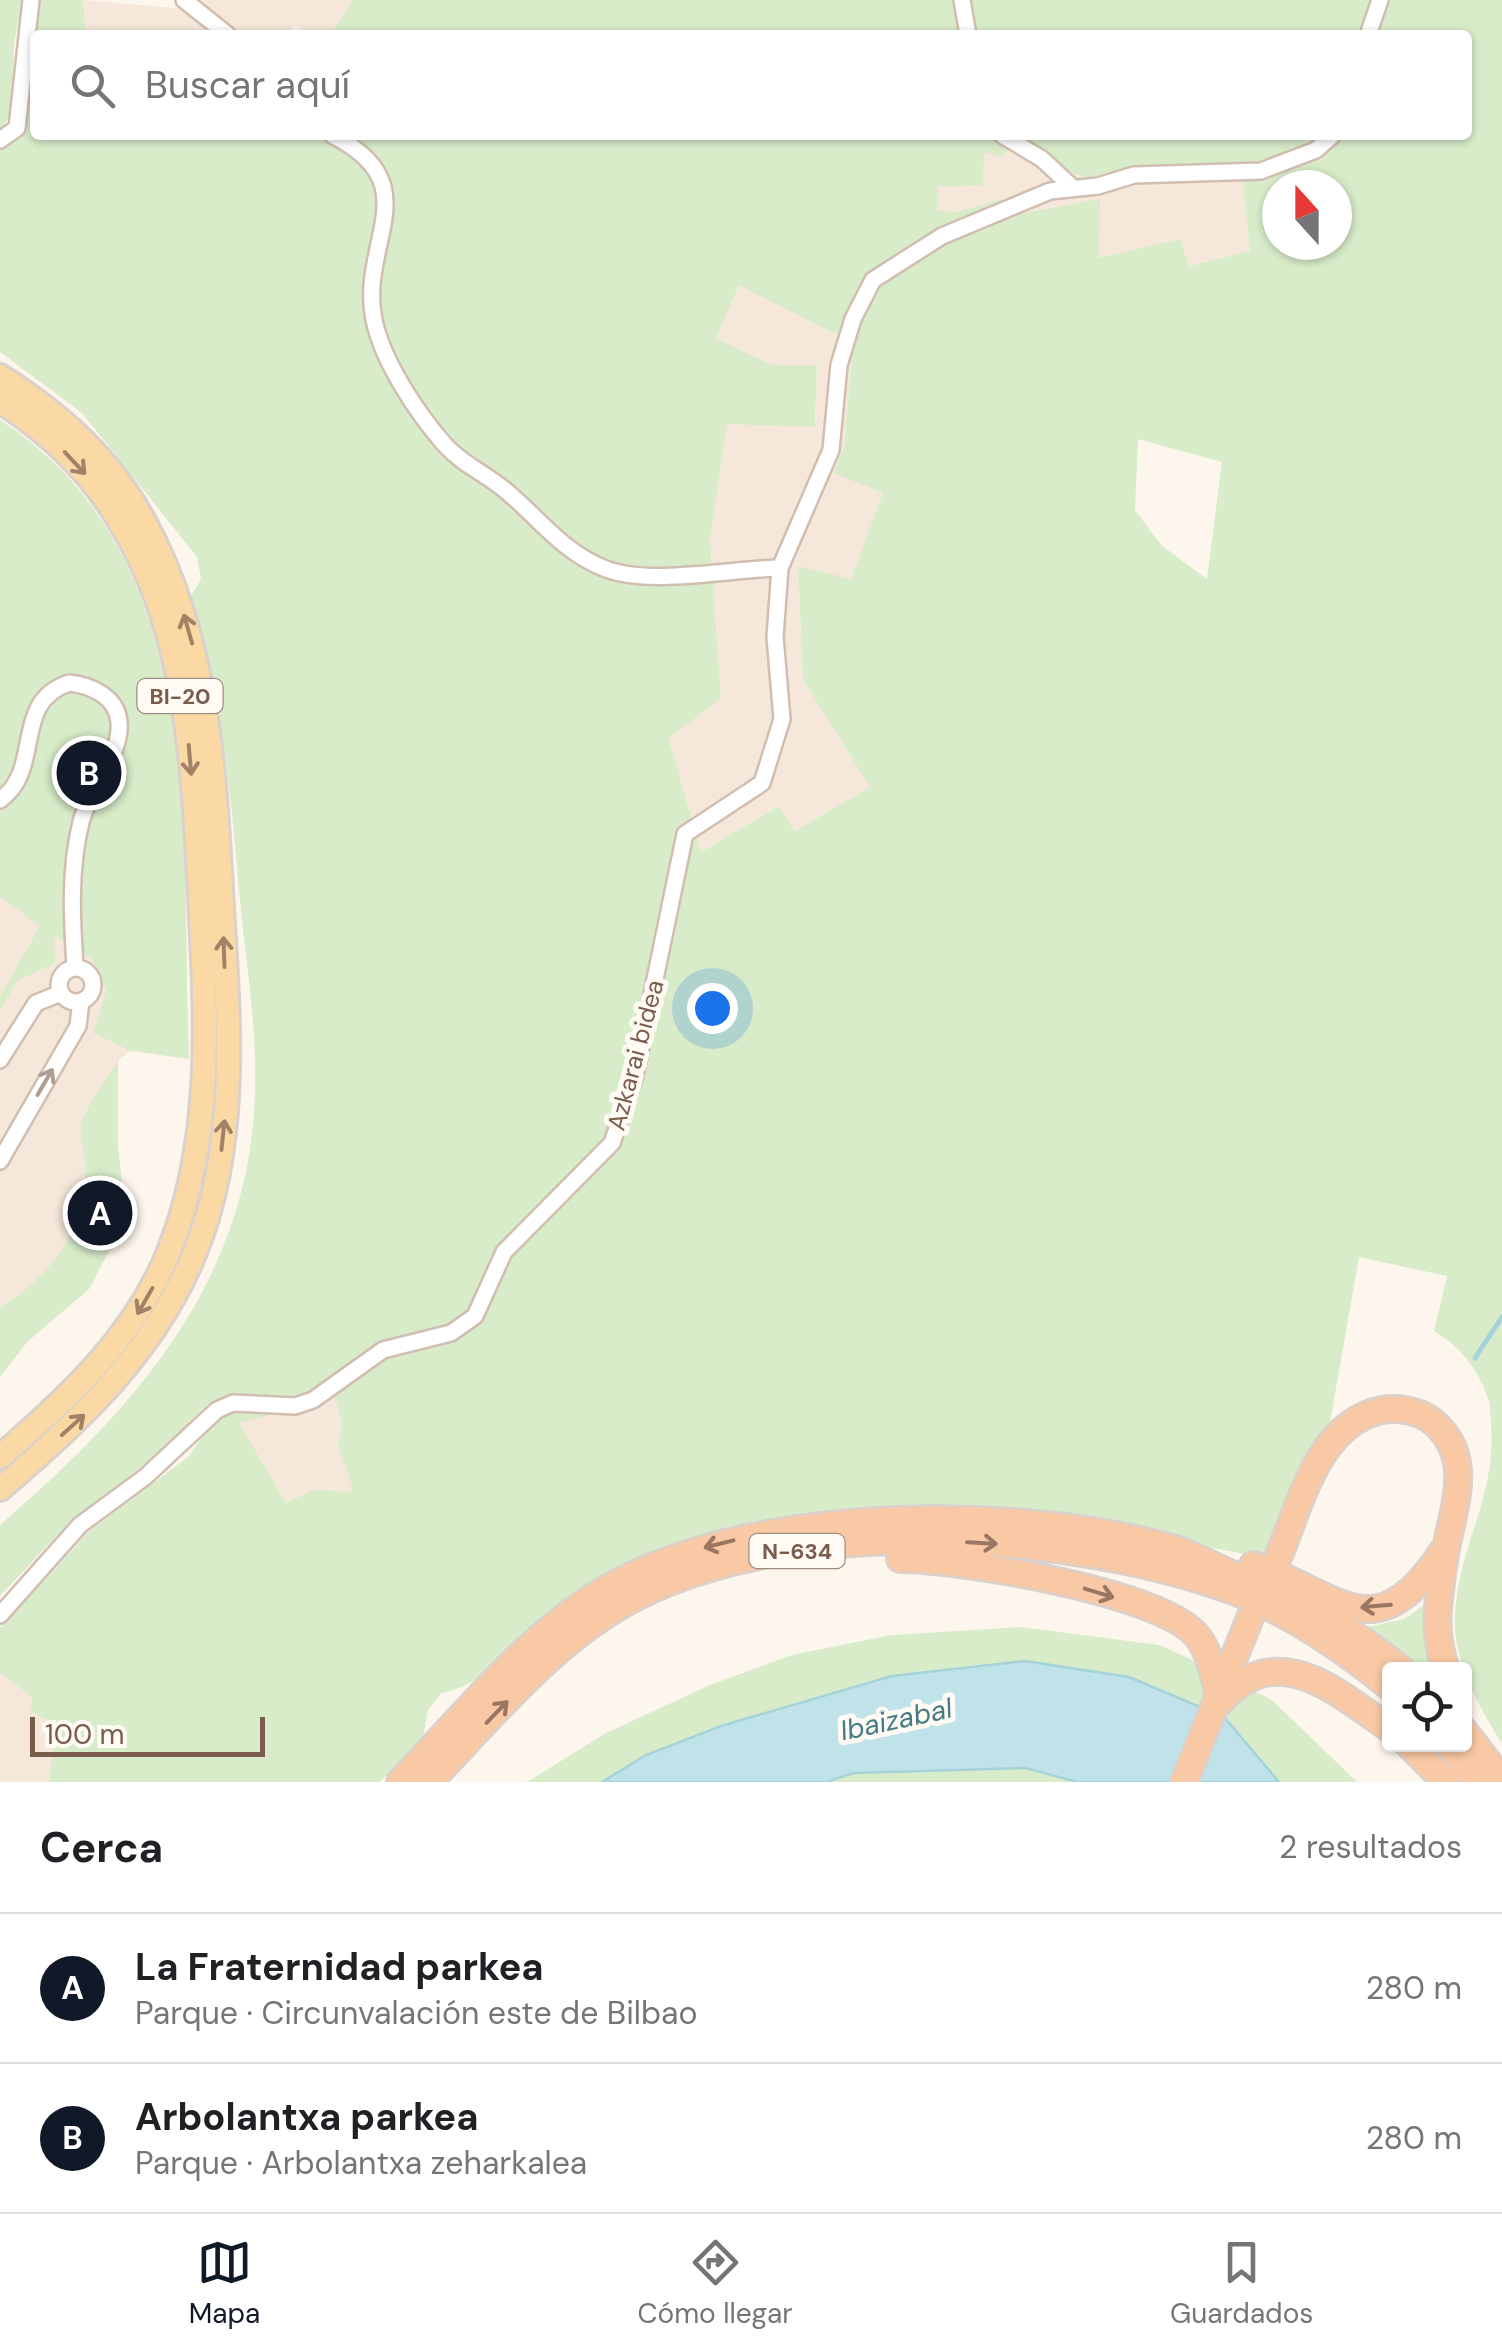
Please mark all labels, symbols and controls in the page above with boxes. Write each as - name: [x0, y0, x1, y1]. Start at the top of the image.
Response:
- search box: [30, 30, 1472, 140]
- icon: search: [65, 58, 120, 113]
- text: Buscar aquí: [145, 60, 350, 110]
- north arrow: [1262, 170, 1352, 260]
- one-way arrow: [63, 450, 86, 475]
- one-way arrow: [178, 614, 196, 645]
- road number: BI-20: [138, 679, 222, 713]
- pin: B: [56, 736, 122, 810]
- one-way arrow: [180, 744, 199, 776]
- one-way arrow: [215, 936, 234, 968]
- street label: Azkarai bidea: [600, 976, 671, 1134]
- your location: [687, 983, 738, 1034]
- one-way arrow: [36, 1068, 56, 1097]
- one-way arrow: [214, 1119, 233, 1151]
- pin: A: [68, 1176, 132, 1250]
- one-way arrow: [134, 1286, 154, 1315]
- one-way arrow: [60, 1413, 85, 1436]
- road number: N-634: [750, 1534, 844, 1568]
- one-way arrow: [965, 1534, 997, 1553]
- one-way arrow: [704, 1535, 735, 1554]
- one-way arrow: [1082, 1585, 1114, 1603]
- one-way arrow: [1361, 1597, 1393, 1616]
- map controls: [1382, 1662, 1472, 1752]
- button: locate: [1382, 1662, 1472, 1752]
- water label: Ibaizabal: [837, 1689, 956, 1749]
- one-way arrow: [485, 1700, 508, 1725]
- scale bar: [30, 1712, 265, 1756]
- text: 100 m: [45, 1716, 124, 1753]
- text: Cerca: [40, 1820, 163, 1875]
- text: 2 resultados: [1279, 1826, 1462, 1868]
- text: La Fraternidad parkea: [135, 1942, 544, 1992]
- text: A: [61, 1967, 84, 2009]
- text: 280 m: [1366, 1967, 1462, 2009]
- text: Parque · Circunvalación este de Bilbao: [135, 1992, 697, 2034]
- text: Arbolantxa parkea: [135, 2092, 479, 2142]
- text: B: [62, 2117, 83, 2159]
- text: 280 m: [1366, 2117, 1462, 2159]
- text: Parque · Arbolantxa zeharkalea: [135, 2142, 587, 2184]
- tab: Mapa: [189, 2235, 260, 2332]
- tab: Cómo llegar: [637, 2235, 793, 2332]
- tab: Guardados: [1170, 2235, 1313, 2332]

